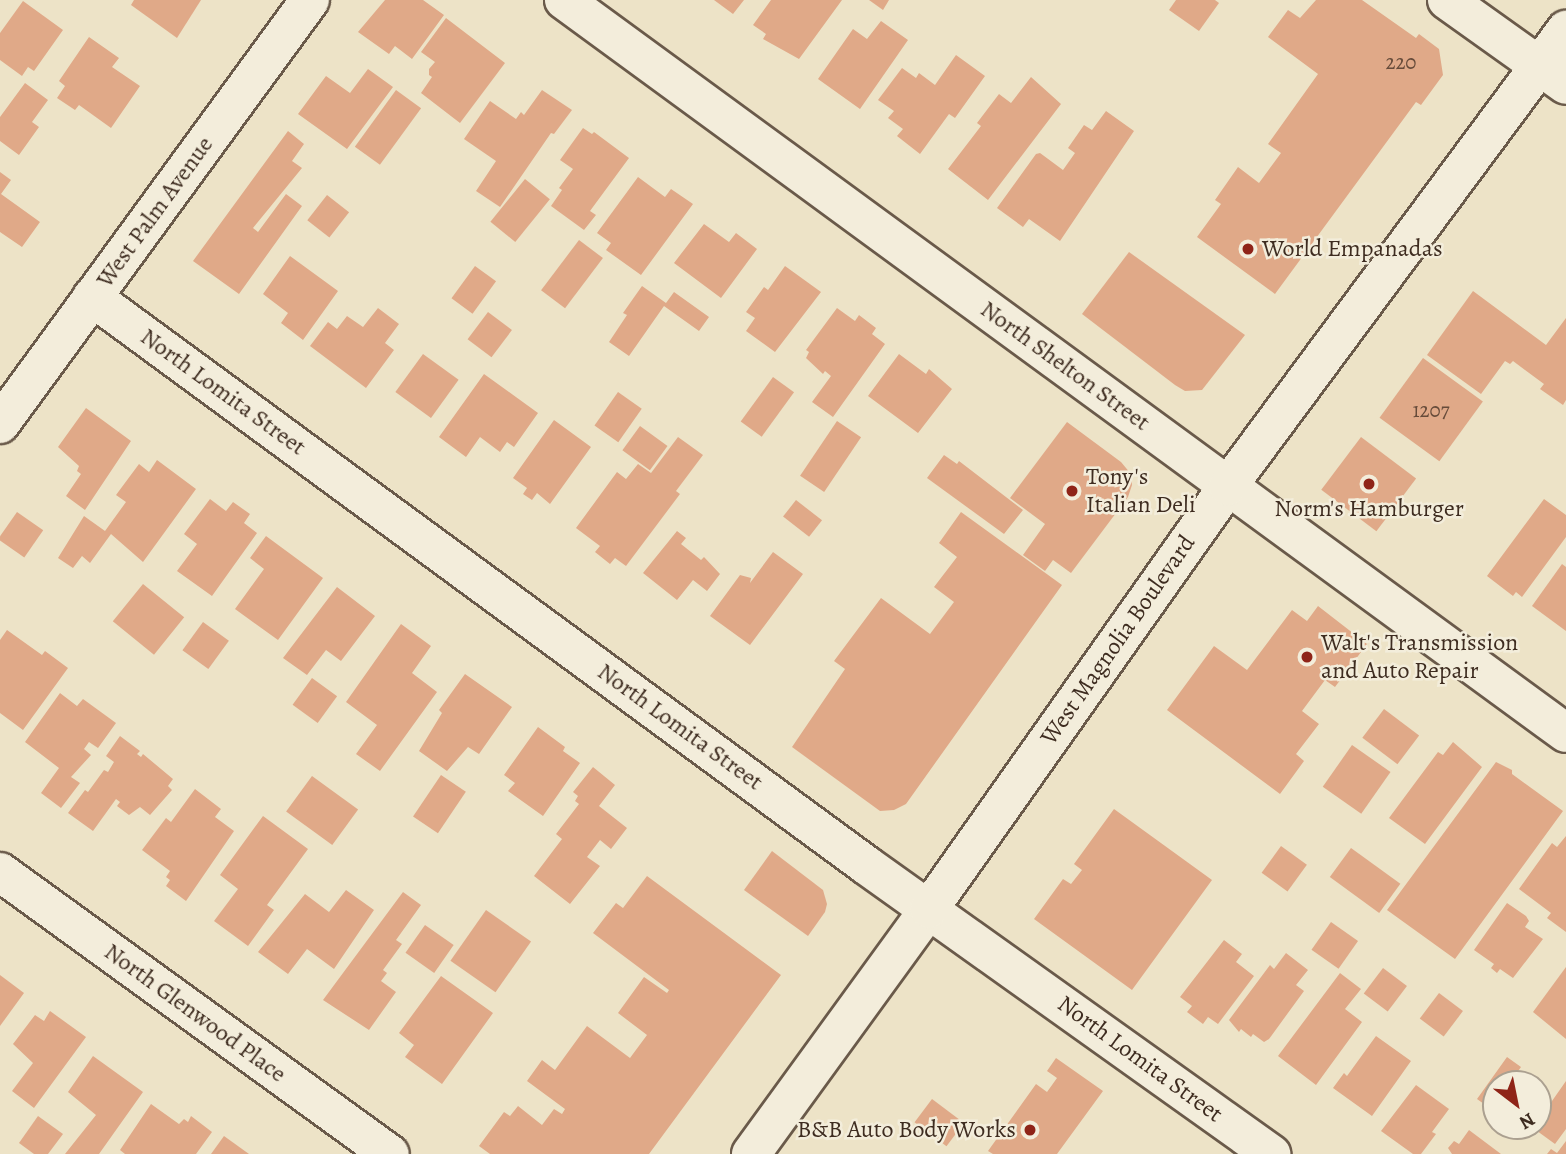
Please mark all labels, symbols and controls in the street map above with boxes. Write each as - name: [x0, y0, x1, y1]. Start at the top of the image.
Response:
- house number: 220: [1385, 49, 1417, 75]
- street label: West Palm Avenue: [91, 131, 219, 293]
- place label: World Empanadas: [1262, 235, 1443, 263]
- marker: World Empanadas: [1240, 241, 1256, 257]
- street label: North Shelton Street: [975, 295, 1155, 437]
- street label: North Lomita Street: [135, 322, 311, 462]
- house number: 1207: [1412, 397, 1450, 423]
- place label: Tony's Italian Deli: [1086, 463, 1196, 519]
- marker: Norm's Hamburger: [1361, 476, 1377, 492]
- marker: Tony's Italian Deli: [1064, 483, 1080, 499]
- place label: Norm's Hamburger: [1274, 495, 1464, 523]
- street label: West Magnolia Boulevard: [1035, 530, 1201, 750]
- place label: Walt's Transmission and Auto Repair: [1321, 629, 1518, 685]
- marker: Walt's Transmission and Auto Repair: [1299, 649, 1315, 665]
- street label: North Lomita Street: [592, 657, 768, 797]
- street label: North Glenwood Place: [99, 937, 291, 1089]
- street label: North Lomita Street: [1052, 989, 1228, 1129]
- north arrow: [1482, 1070, 1552, 1140]
- text: N: [1514, 1106, 1540, 1136]
- place label: B&B Auto Body Works: [797, 1116, 1016, 1144]
- marker: B&B Auto Body Works: [1022, 1122, 1038, 1138]

